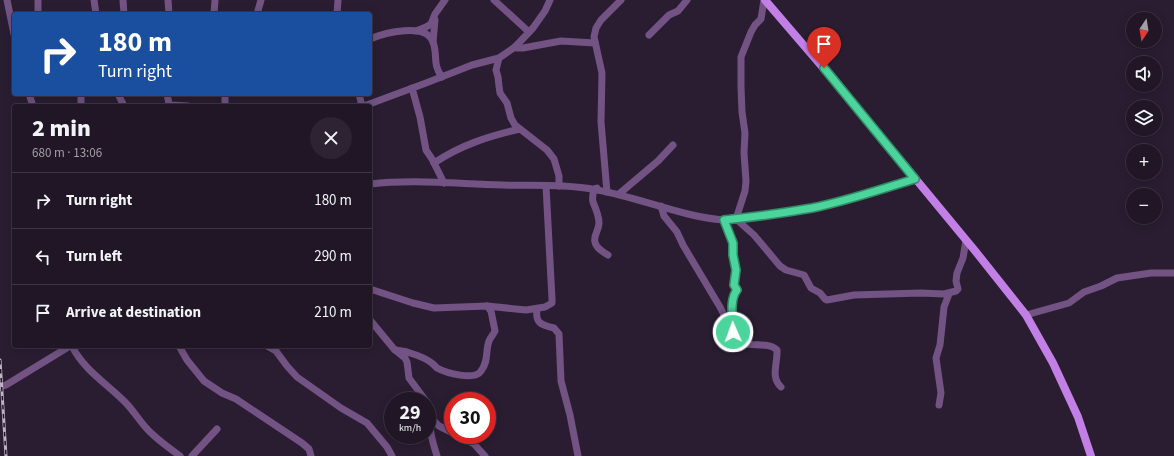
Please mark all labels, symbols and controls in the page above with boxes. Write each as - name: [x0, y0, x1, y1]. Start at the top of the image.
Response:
- north arrow: [1126, 12, 1162, 48]
- map controls: [1126, 12, 1162, 224]
- text: 180 m: [98, 22, 172, 62]
- pin: [807, 27, 841, 68]
- icon: right: [32, 28, 84, 80]
- icon: arrive: [813, 33, 835, 55]
- button: sound: [1126, 56, 1162, 92]
- text: Turn right: [98, 59, 172, 84]
- button: layers: [1126, 100, 1162, 136]
- text: 2 min: [32, 111, 91, 146]
- button: close: [310, 117, 352, 159]
- text: 680 m · 13:06: [32, 144, 102, 162]
- button: +: [1126, 144, 1162, 180]
- button: −: [1126, 188, 1162, 224]
- icon: right: [32, 190, 54, 212]
- text: Turn right: [66, 190, 132, 211]
- text: 180 m: [314, 190, 352, 211]
- icon: left: [32, 246, 54, 268]
- text: Turn left: [66, 246, 122, 267]
- text: 290 m: [314, 246, 352, 267]
- icon: arrive: [32, 302, 54, 324]
- text: Arrive at destination: [66, 302, 201, 323]
- text: 210 m: [314, 302, 352, 323]
- position arrow: [712, 311, 754, 353]
- speed limit sign: 30: [444, 392, 496, 444]
- text: 29: [399, 399, 421, 427]
- text: km/h: [399, 421, 421, 435]

